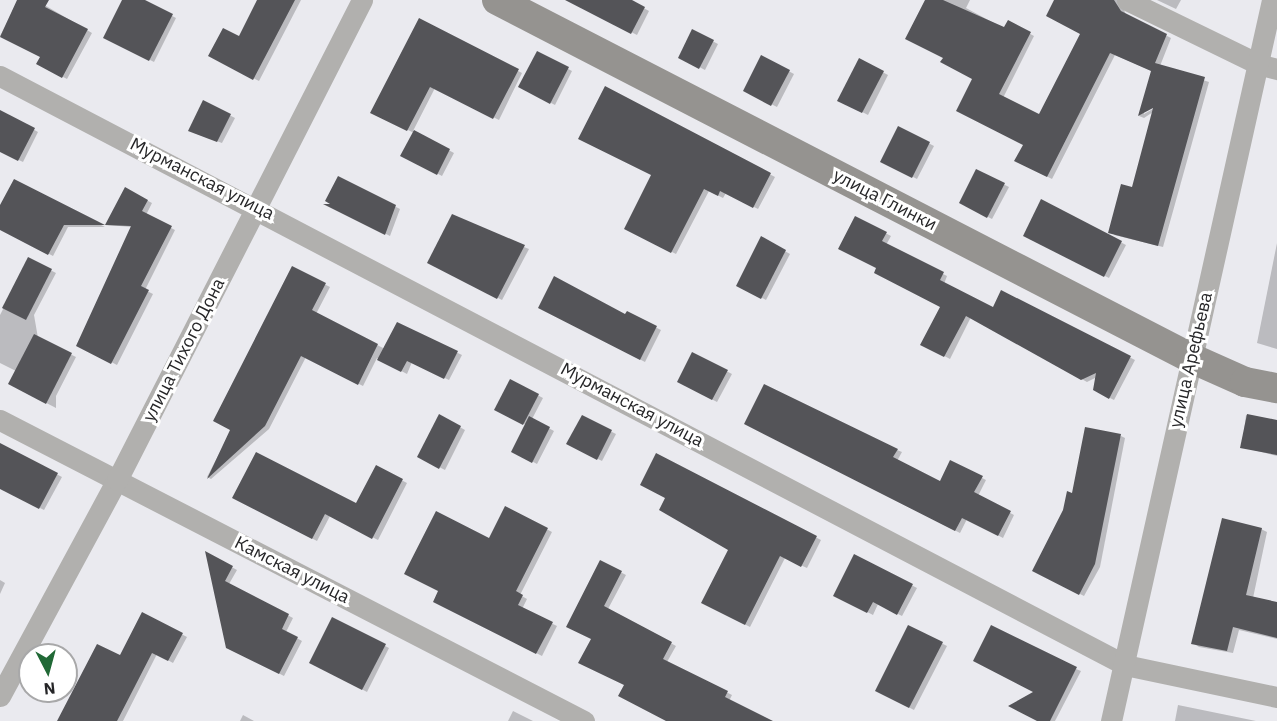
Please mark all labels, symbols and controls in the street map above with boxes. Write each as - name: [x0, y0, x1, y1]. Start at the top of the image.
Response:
- street label: Мурманская улица: [126, 133, 278, 225]
- street label: улица Глинки: [830, 165, 940, 235]
- street label: улица Тихого Дона: [138, 275, 230, 425]
- street label: улица Арефьева: [1165, 290, 1217, 430]
- street label: Мурманская улица: [557, 358, 707, 452]
- street label: Камская улица: [231, 532, 353, 608]
- north arrow: [18, 643, 78, 703]
- text: N: [43, 678, 56, 699]

